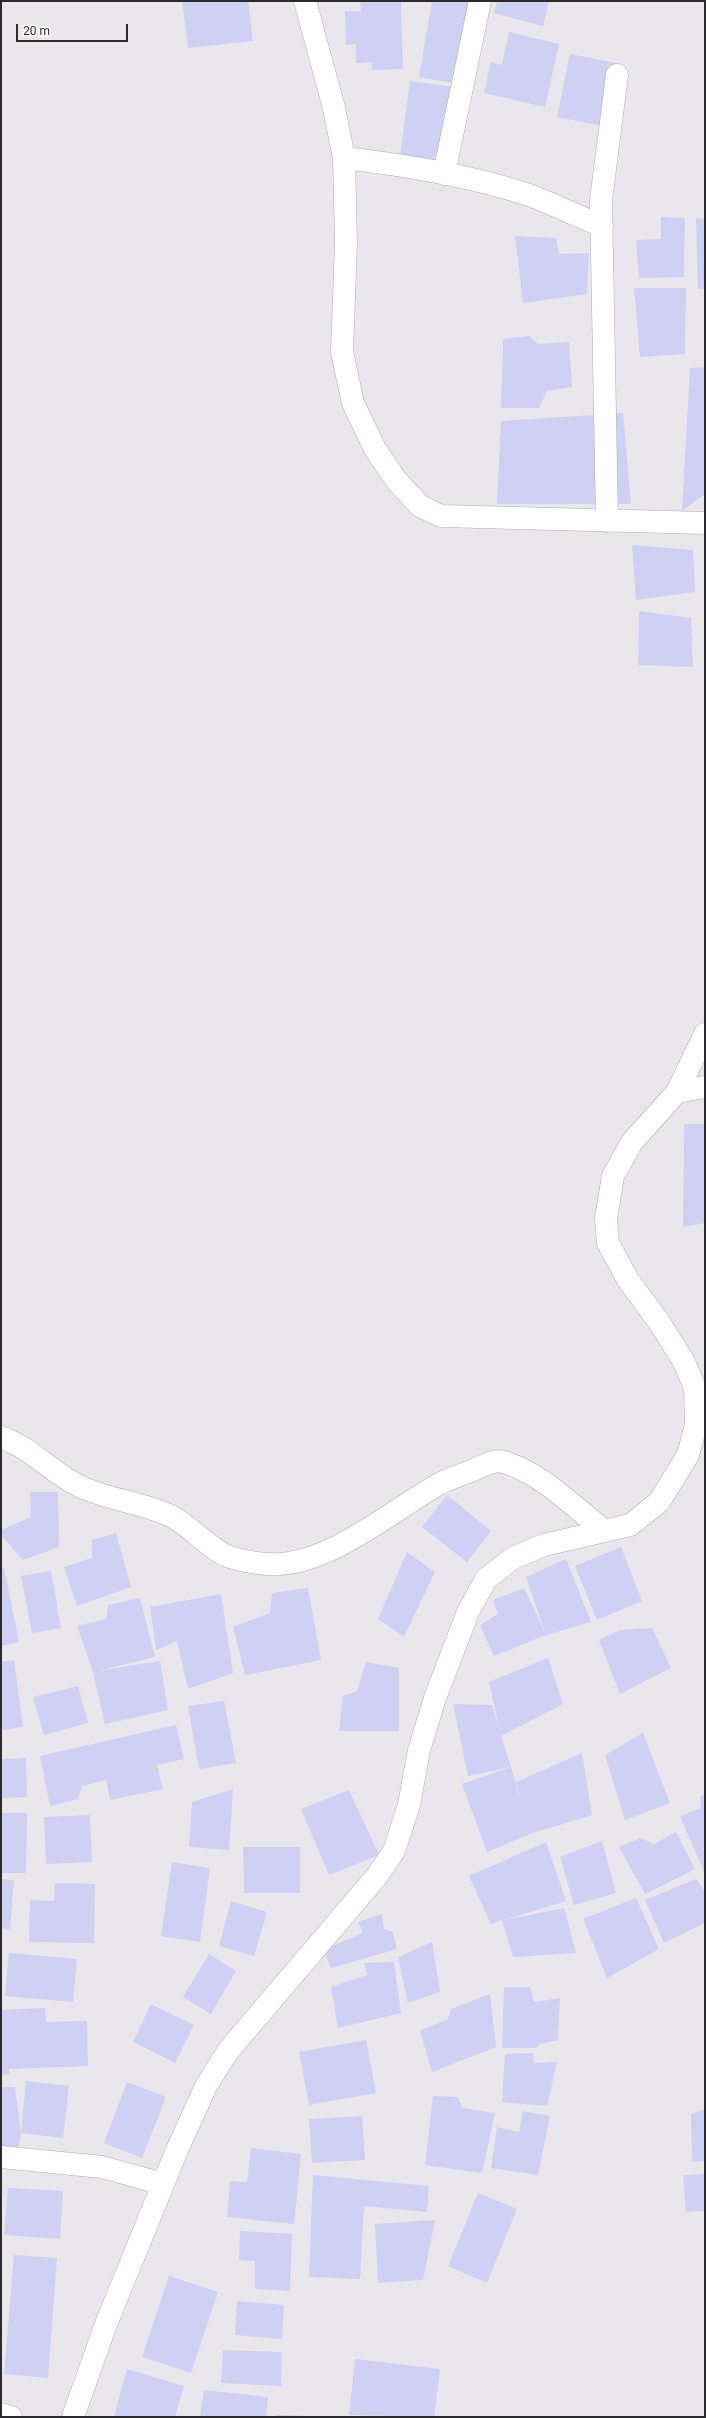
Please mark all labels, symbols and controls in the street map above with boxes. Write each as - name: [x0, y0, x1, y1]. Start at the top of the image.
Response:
- scale bar: [18, 16, 130, 42]
- text: 20 m: [23, 24, 50, 38]

